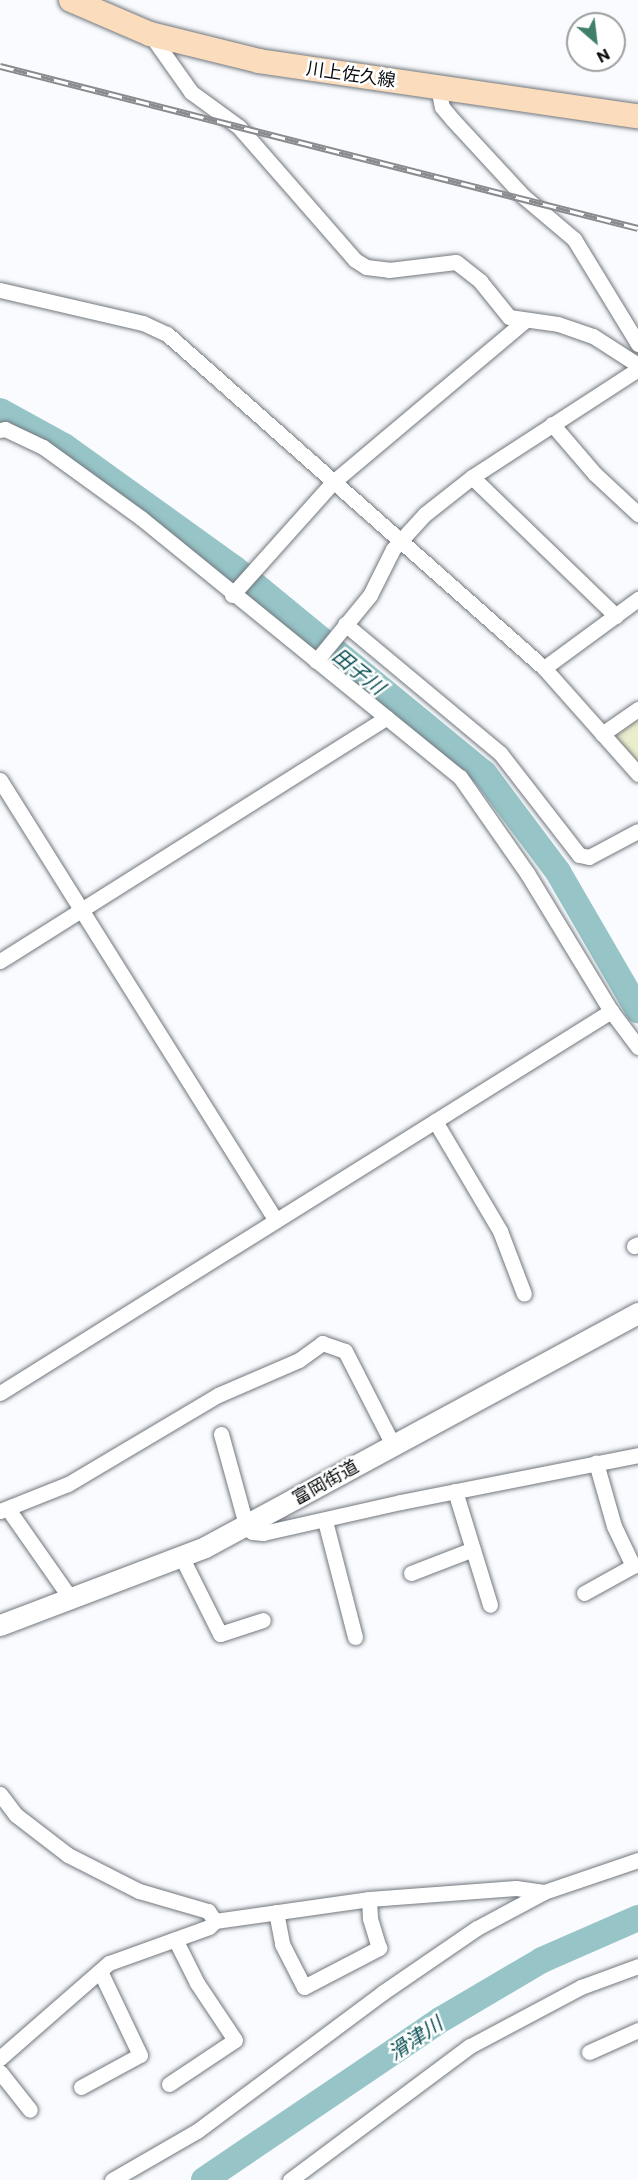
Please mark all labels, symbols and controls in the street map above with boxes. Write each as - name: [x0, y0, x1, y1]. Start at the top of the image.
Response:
- north arrow: [566, 12, 626, 72]
- text: N: [594, 45, 614, 68]
- street label: 川上佐久線: [305, 57, 397, 91]
- water label: 田子川: [328, 643, 390, 699]
- street label: 富岡街道: [288, 1455, 362, 1509]
- water label: 滑津川: [383, 2011, 447, 2065]

